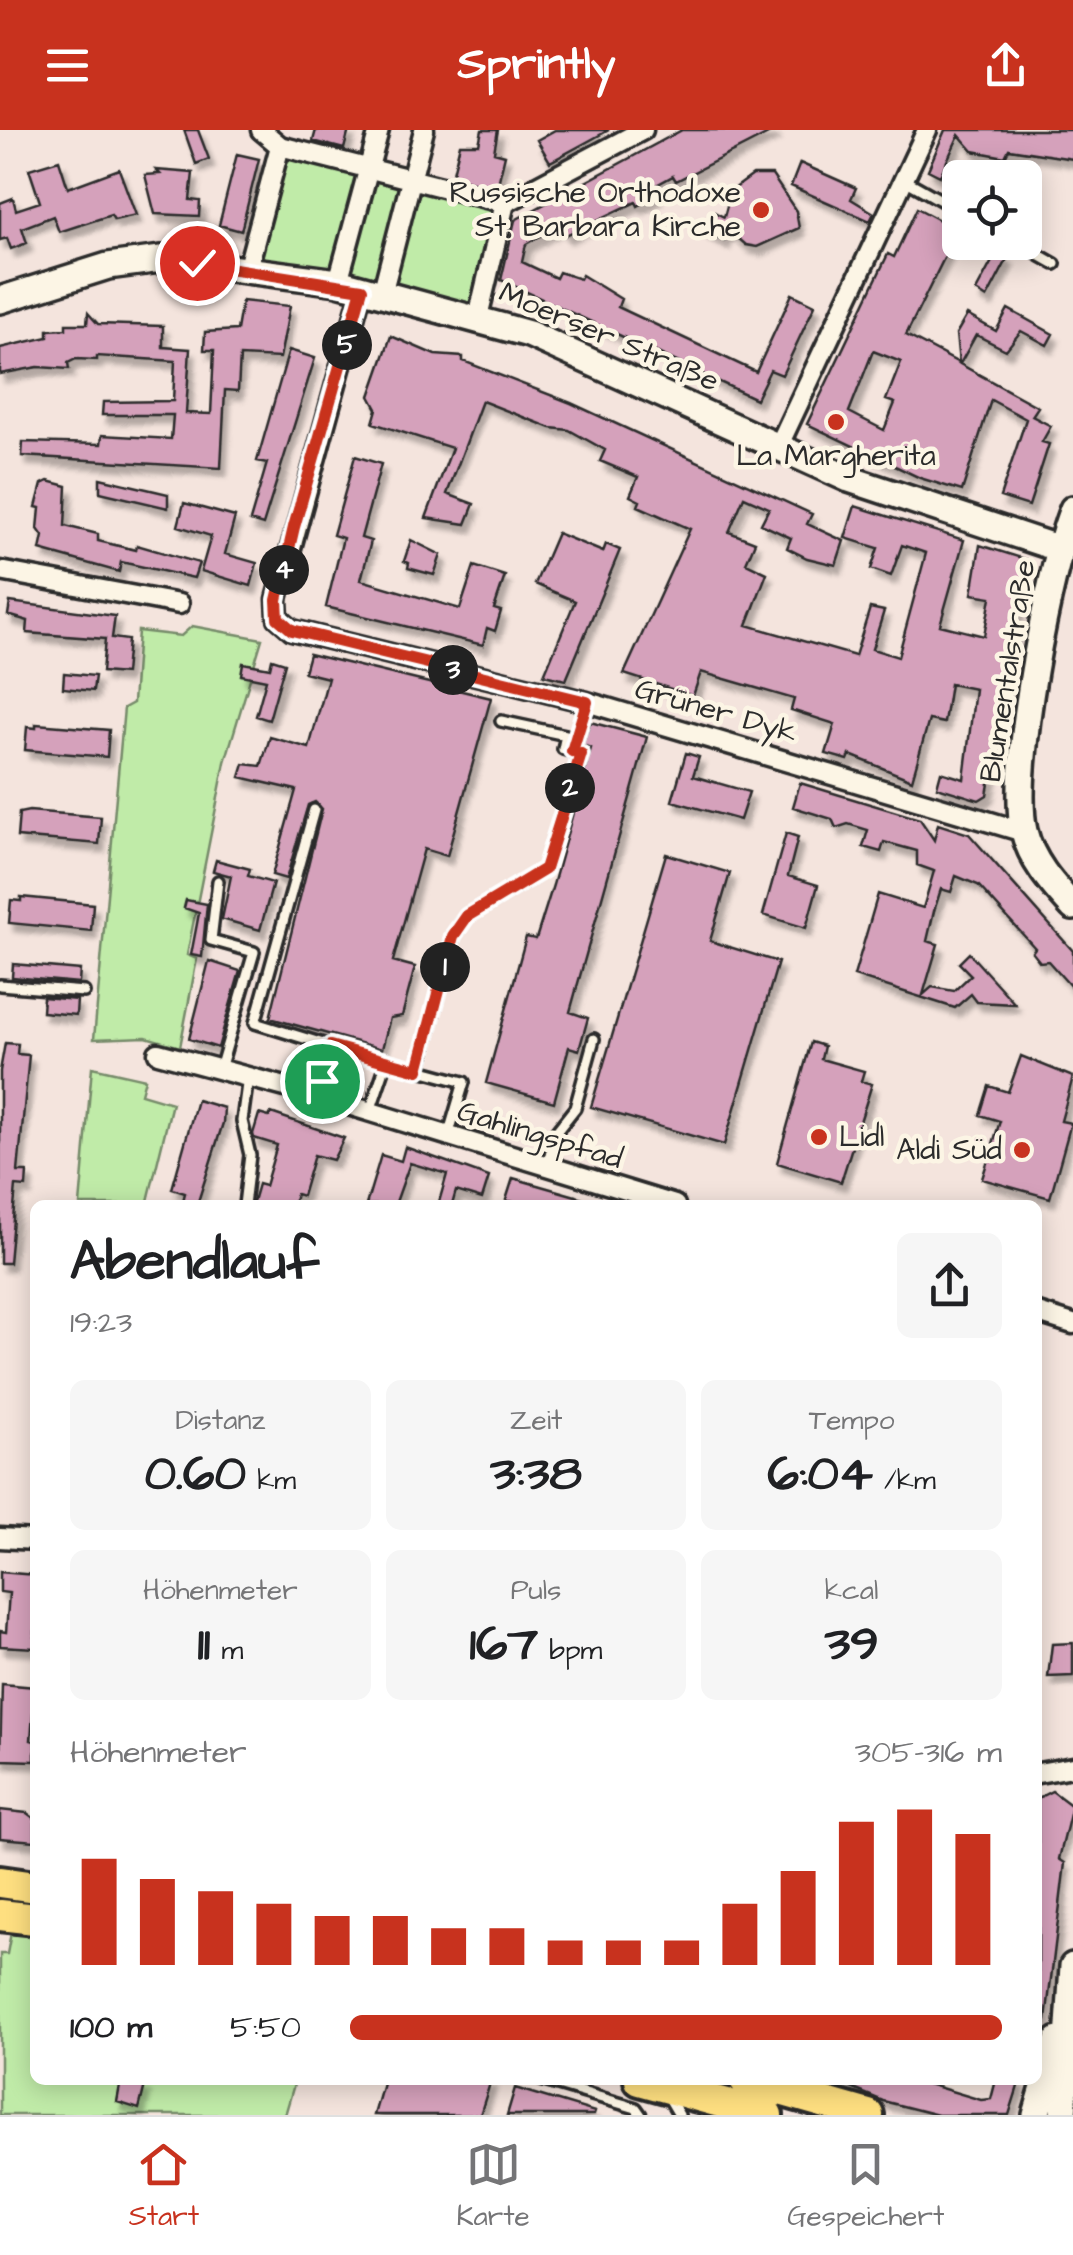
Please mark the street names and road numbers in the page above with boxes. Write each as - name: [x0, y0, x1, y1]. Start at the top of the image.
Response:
- street label: Moerser Straße: [493, 272, 725, 402]
- street label: Blumentalstraße: [970, 557, 1046, 785]
- street label: Grüner Dyk: [630, 668, 802, 755]
- street label: Gahlingspfad: [452, 1090, 628, 1181]

